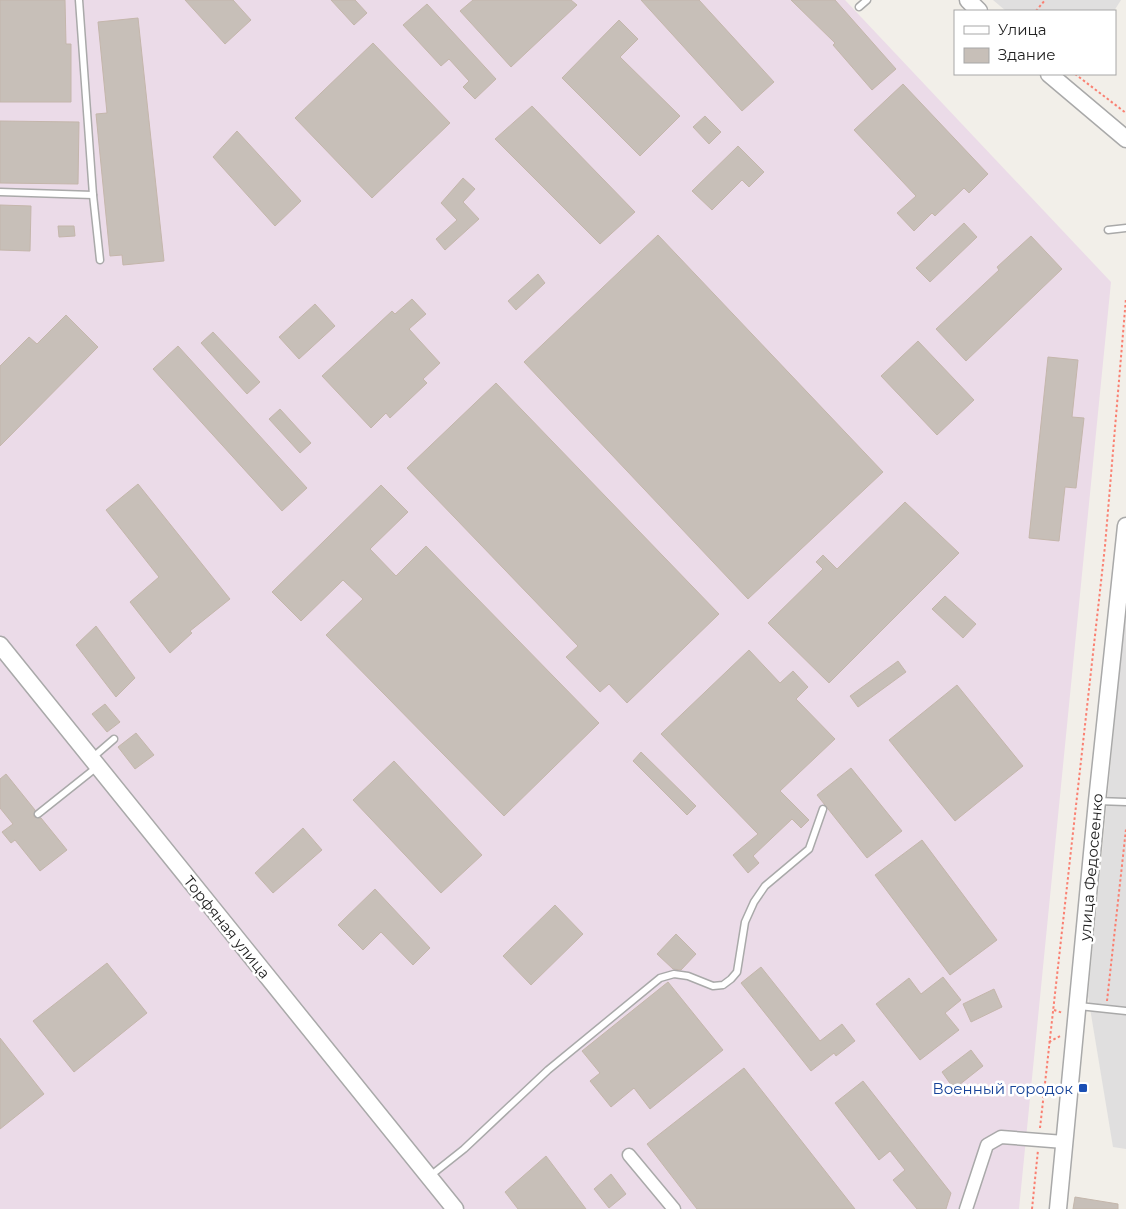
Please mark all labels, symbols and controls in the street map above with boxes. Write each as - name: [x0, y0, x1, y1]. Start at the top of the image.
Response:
- legend: [954, 10, 1116, 75]
- text: Улица: [998, 20, 1046, 39]
- text: Здание: [998, 45, 1056, 64]
- street label: улица Федосеенко: [1075, 793, 1107, 942]
- street label: Торфяная улица: [180, 872, 274, 982]
- place label: Военный городок: [933, 1079, 1073, 1098]
- marker: Военный городок: [1077, 1082, 1089, 1094]

